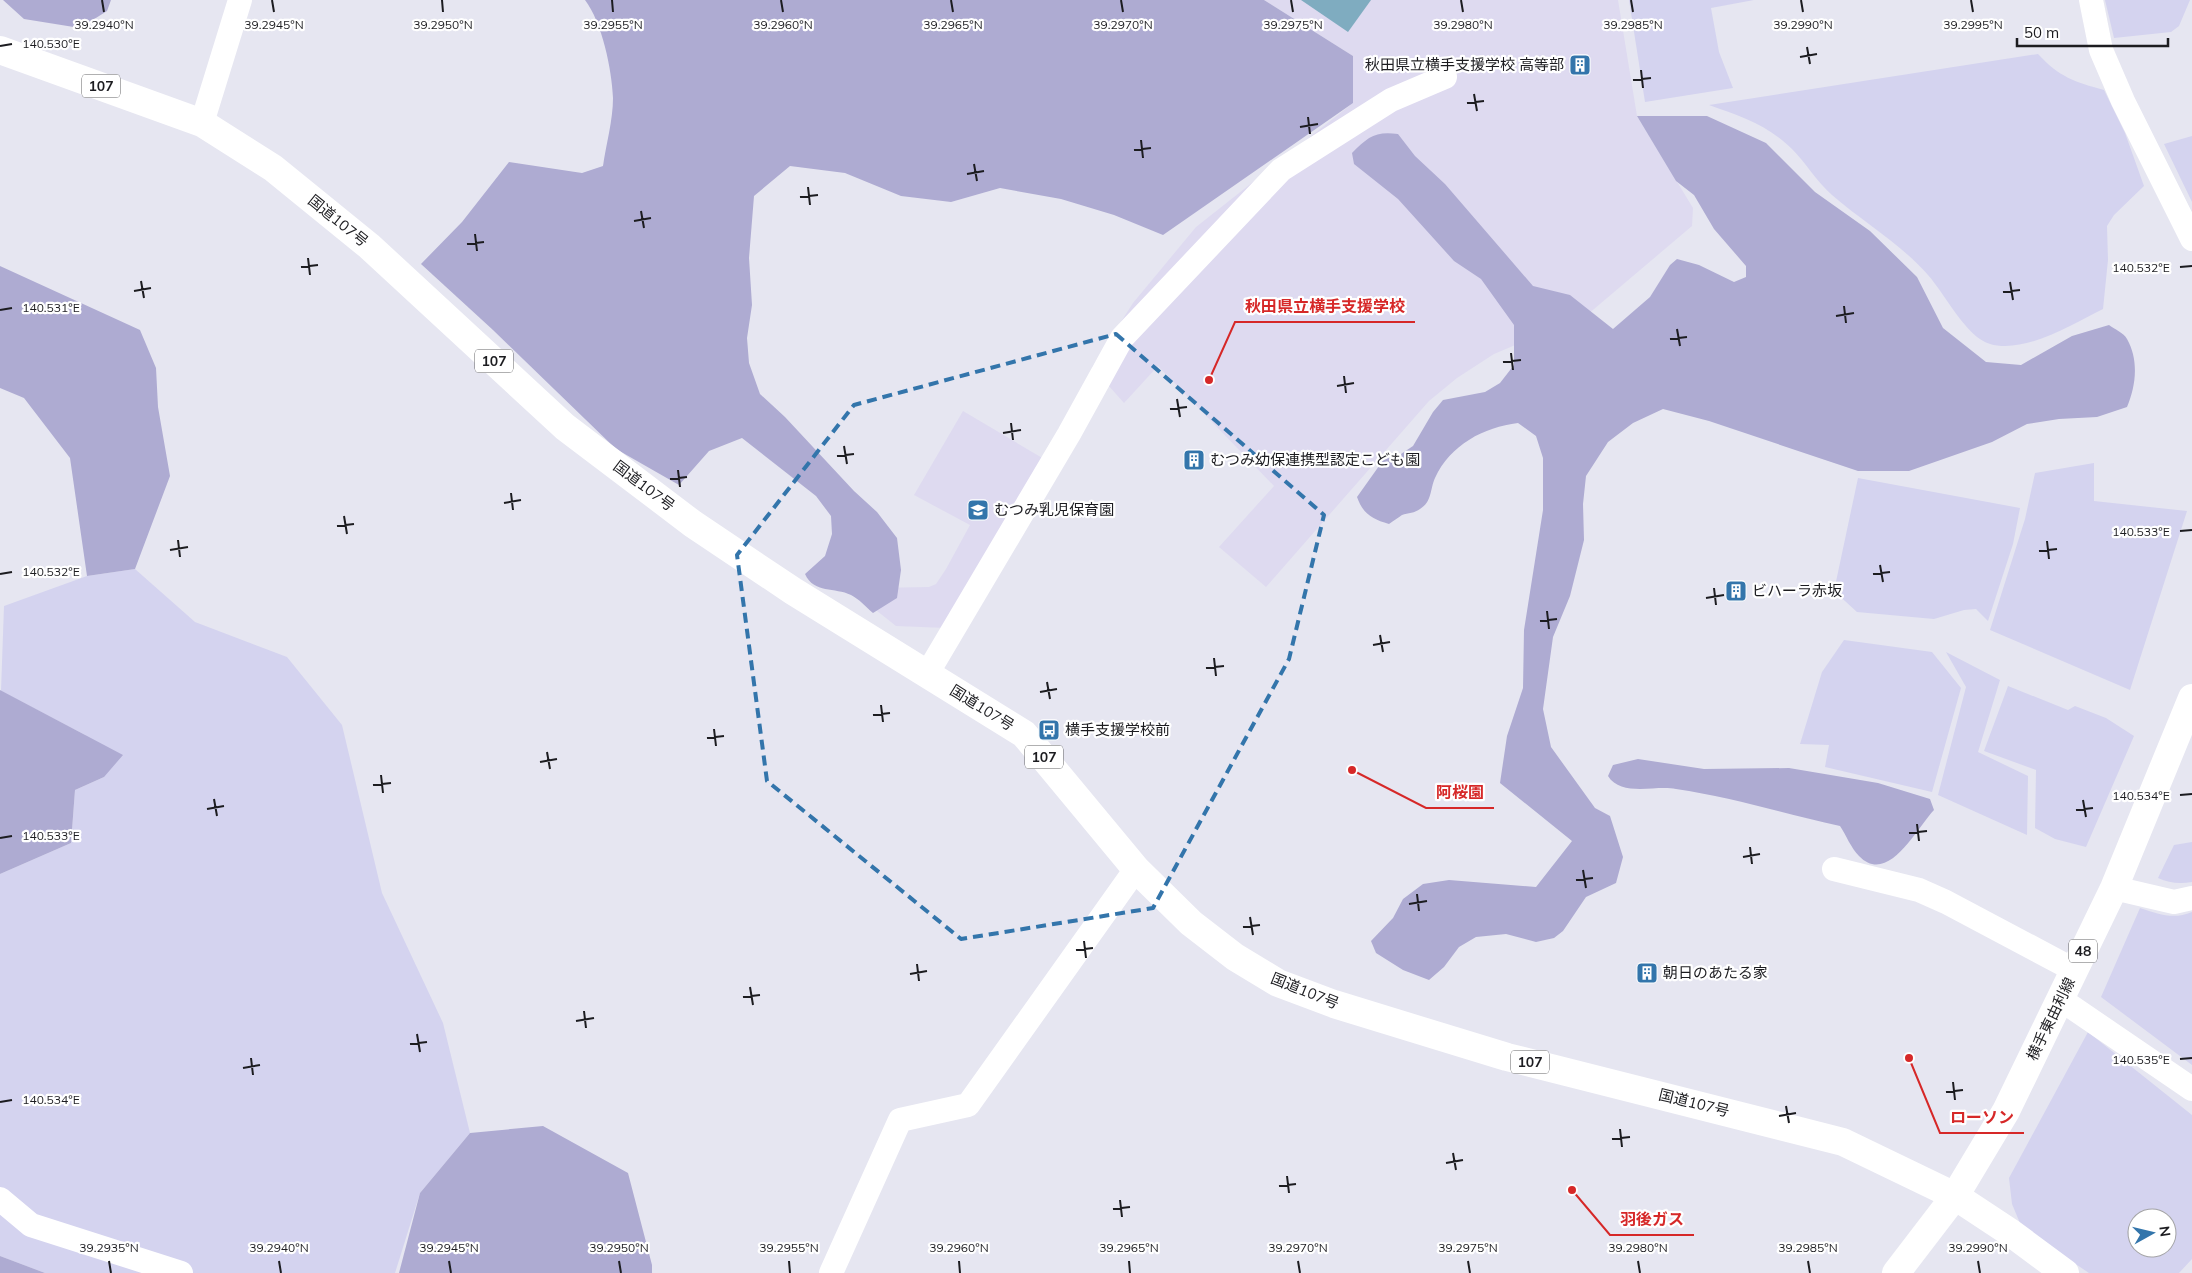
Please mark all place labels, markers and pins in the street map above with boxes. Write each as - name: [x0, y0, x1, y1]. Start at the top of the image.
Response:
- building icon: 秋田県立横手支援学校 高等部: [1568, 53, 1592, 77]
- place label: 秋田県立横手支援学校 高等部: [1365, 55, 1564, 74]
- callout: 秋田県立横手支援学校: [1235, 291, 1415, 322]
- building icon: むつみ幼保連携型認定こども園: [1182, 448, 1206, 472]
- place label: むつみ幼保連携型認定こども園: [1210, 450, 1420, 469]
- school or university icon: むつみ乳児保育園: [966, 498, 990, 522]
- place label: むつみ乳児保育園: [994, 500, 1114, 519]
- building icon: ビハーラ赤坂: [1724, 579, 1748, 603]
- place label: ビハーラ赤坂: [1752, 581, 1842, 600]
- bus stop icon: 横手支援学校前: [1037, 718, 1061, 742]
- place label: 横手支援学校前: [1065, 720, 1170, 739]
- callout: 阿桜園: [1426, 777, 1494, 808]
- building icon: 朝日のあたる家: [1635, 961, 1659, 985]
- place label: 朝日のあたる家: [1663, 963, 1768, 982]
- callout: ローソン: [1940, 1102, 2024, 1133]
- callout: 羽後ガス: [1610, 1204, 1694, 1235]

